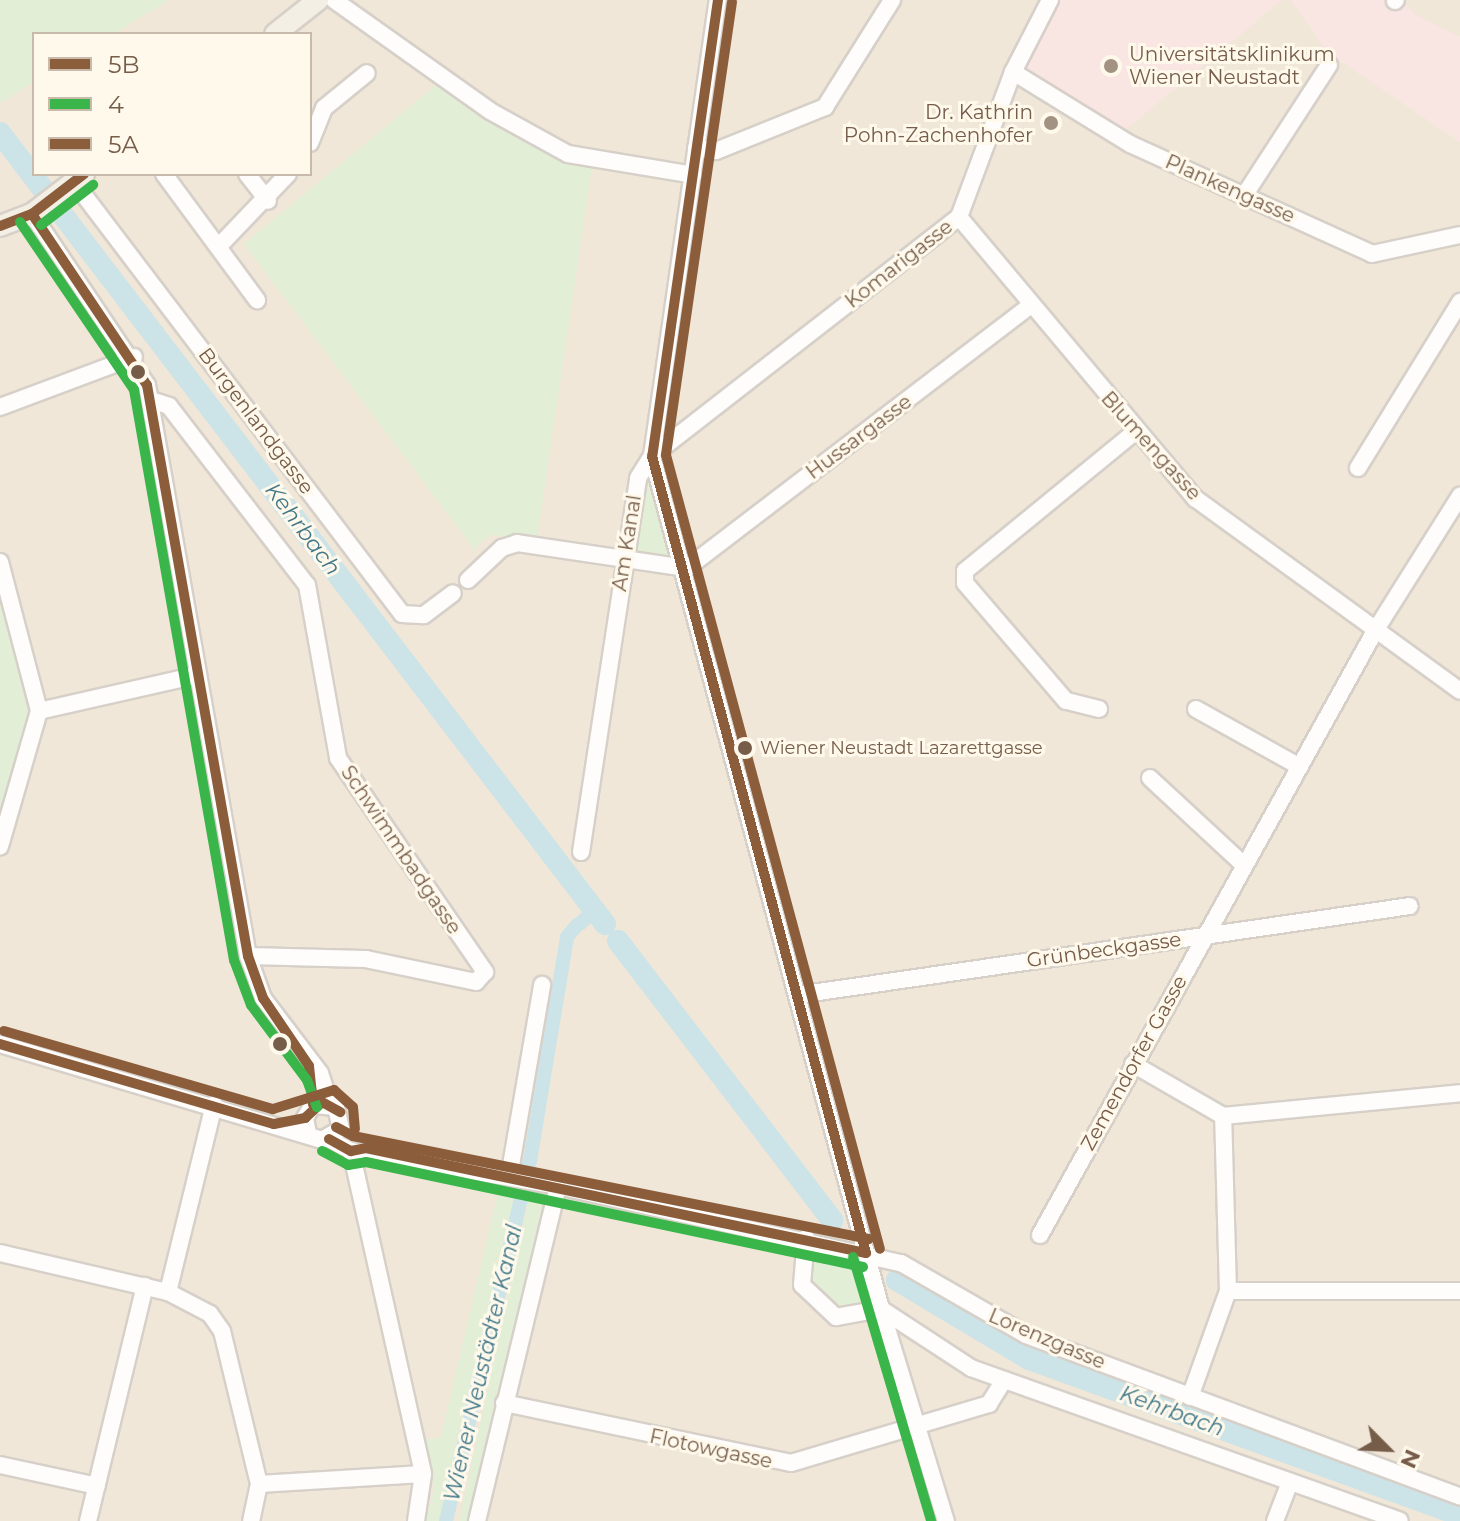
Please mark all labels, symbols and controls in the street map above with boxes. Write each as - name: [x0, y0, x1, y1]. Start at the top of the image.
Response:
- legend: [32, 32, 312, 176]
- place label: Universitätsklinikum Wiener Neustadt: [1129, 42, 1335, 89]
- text: 5B: [108, 50, 140, 79]
- marker: Universitätsklinikum Wiener Neustadt: [1100, 55, 1122, 77]
- text: 4: [108, 90, 124, 119]
- place label: Dr. Kathrin Pohn-Zachenhofer: [844, 100, 1033, 147]
- marker: Dr. Kathrin Pohn-Zachenhofer: [1040, 112, 1062, 134]
- text: 5A: [108, 130, 139, 159]
- street label: Plankengasse: [1161, 150, 1299, 228]
- street label: Komarigasse: [841, 215, 957, 313]
- street label: Burgenlandgasse: [193, 343, 319, 499]
- unlabelled marker: [130, 364, 146, 380]
- street label: Blumengasse: [1096, 387, 1206, 505]
- street label: Hussargasse: [802, 390, 916, 484]
- water label: Kehrbach: [260, 478, 346, 580]
- street label: Am Kanal: [608, 493, 646, 593]
- place label: Wiener Neustadt Lazarettgasse: [760, 737, 1043, 759]
- marker: Wiener Neustadt Lazarettgasse: [737, 740, 753, 756]
- street label: Schwimmbadgasse: [336, 761, 466, 939]
- street label: Grünbeckgasse: [1025, 927, 1183, 973]
- street label: Zemendorfer Gasse: [1076, 971, 1192, 1155]
- unlabelled marker: [272, 1036, 288, 1052]
- water label: Wiener Neustädter Kanal: [438, 1222, 528, 1504]
- street label: Lorenzgasse: [985, 1304, 1109, 1374]
- water label: Kehrbach: [1116, 1380, 1228, 1442]
- north arrow: [1348, 1409, 1428, 1489]
- street label: Flotowgasse: [647, 1424, 775, 1474]
- text: N: [1394, 1445, 1426, 1473]

